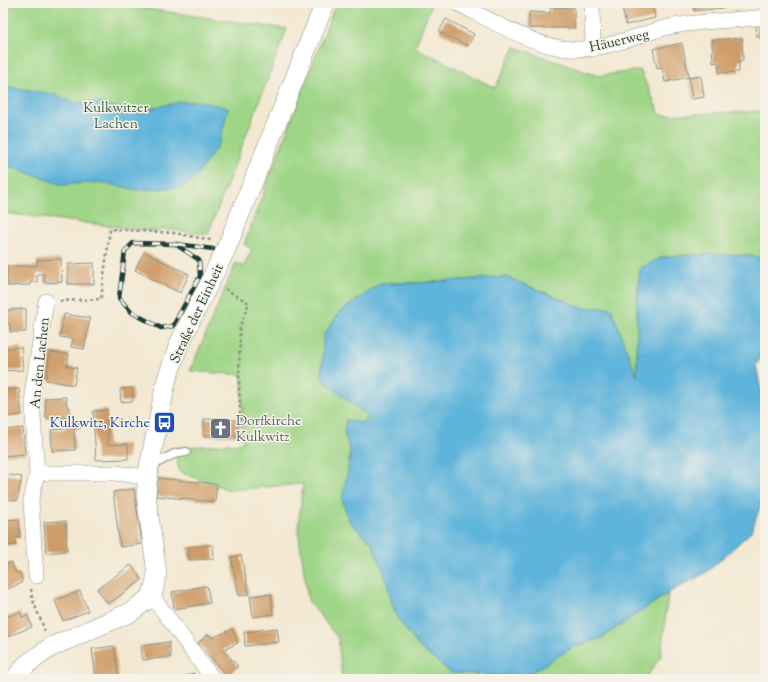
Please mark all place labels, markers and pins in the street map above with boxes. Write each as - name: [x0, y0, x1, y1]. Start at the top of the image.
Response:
- bus stop icon: Kulkwitz, Kirche: [152, 409, 178, 435]
- place label: Dorfkirche Kulkwitz: [236, 412, 302, 448]
- place label: Kulkwitz, Kirche: [50, 414, 150, 434]
- church icon: Dorfkirche Kulkwitz: [208, 415, 234, 441]

